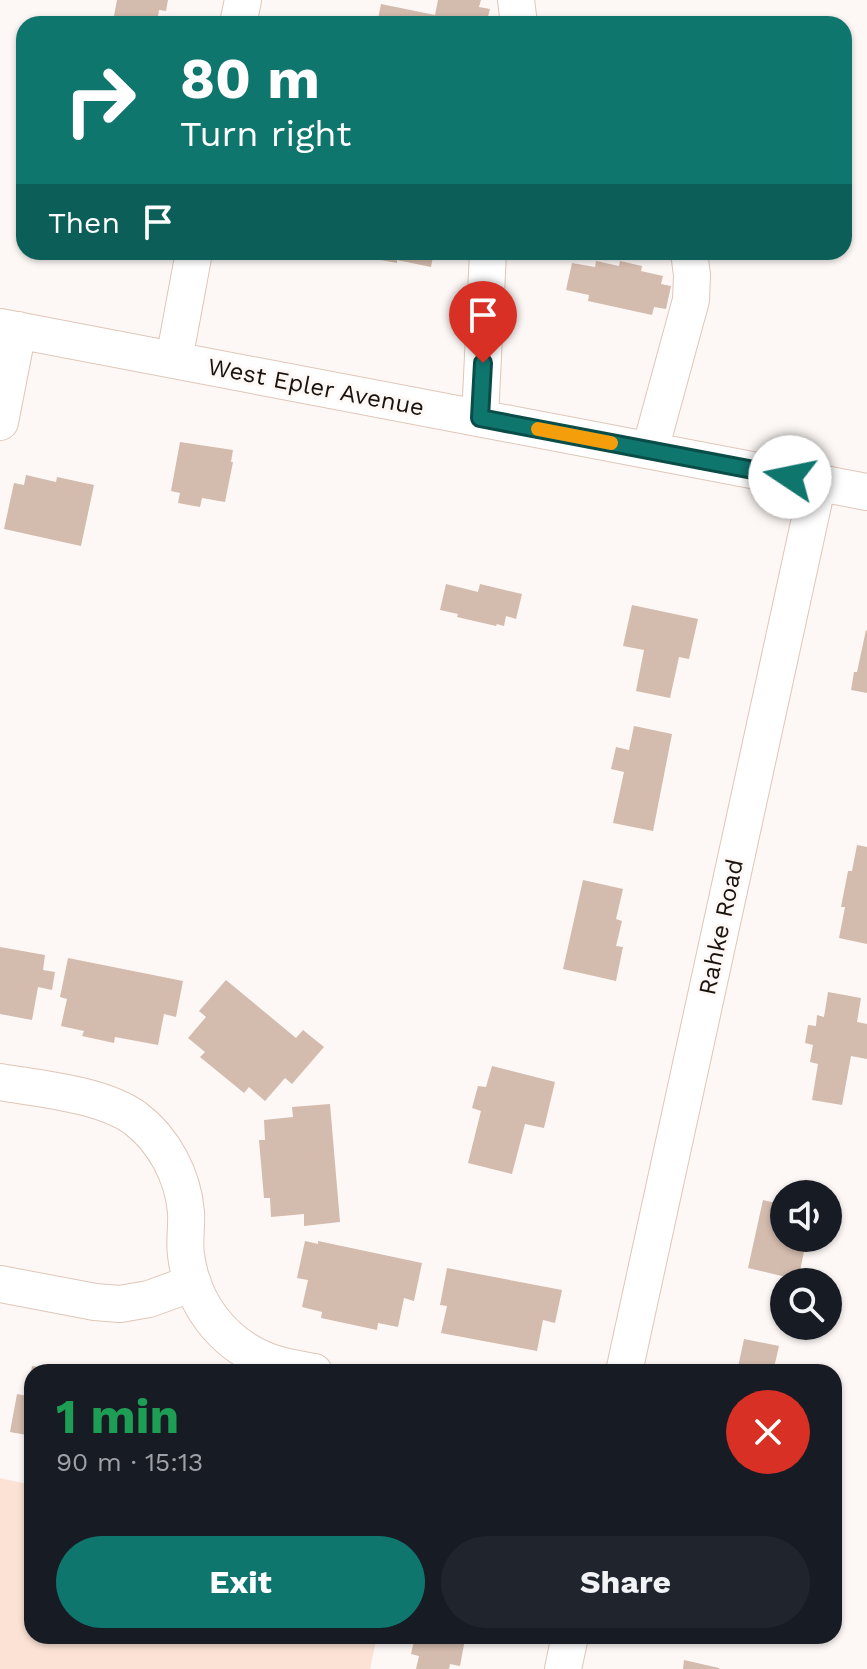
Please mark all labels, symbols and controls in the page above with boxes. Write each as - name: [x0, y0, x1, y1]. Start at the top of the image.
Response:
- text: 80 m: [180, 46, 320, 112]
- icon: right: [48, 48, 152, 152]
- text: Turn right: [180, 113, 351, 155]
- icon: arrive: [136, 200, 180, 244]
- text: Then: [48, 205, 120, 240]
- pin: [449, 281, 517, 363]
- icon: arrive: [461, 293, 505, 337]
- street label: West Epler Avenue: [205, 352, 427, 422]
- position arrow: [748, 435, 832, 519]
- street label: Rahke Road: [693, 856, 749, 998]
- map controls: [770, 1180, 842, 1340]
- button: sound: [770, 1180, 842, 1252]
- button: search: [770, 1268, 842, 1340]
- text: 1 min: [56, 1388, 179, 1445]
- button: close: [726, 1390, 810, 1474]
- text: 90 m · 15:13: [56, 1447, 203, 1477]
- button: Exit: [56, 1536, 425, 1628]
- button: Share: [441, 1536, 810, 1628]

